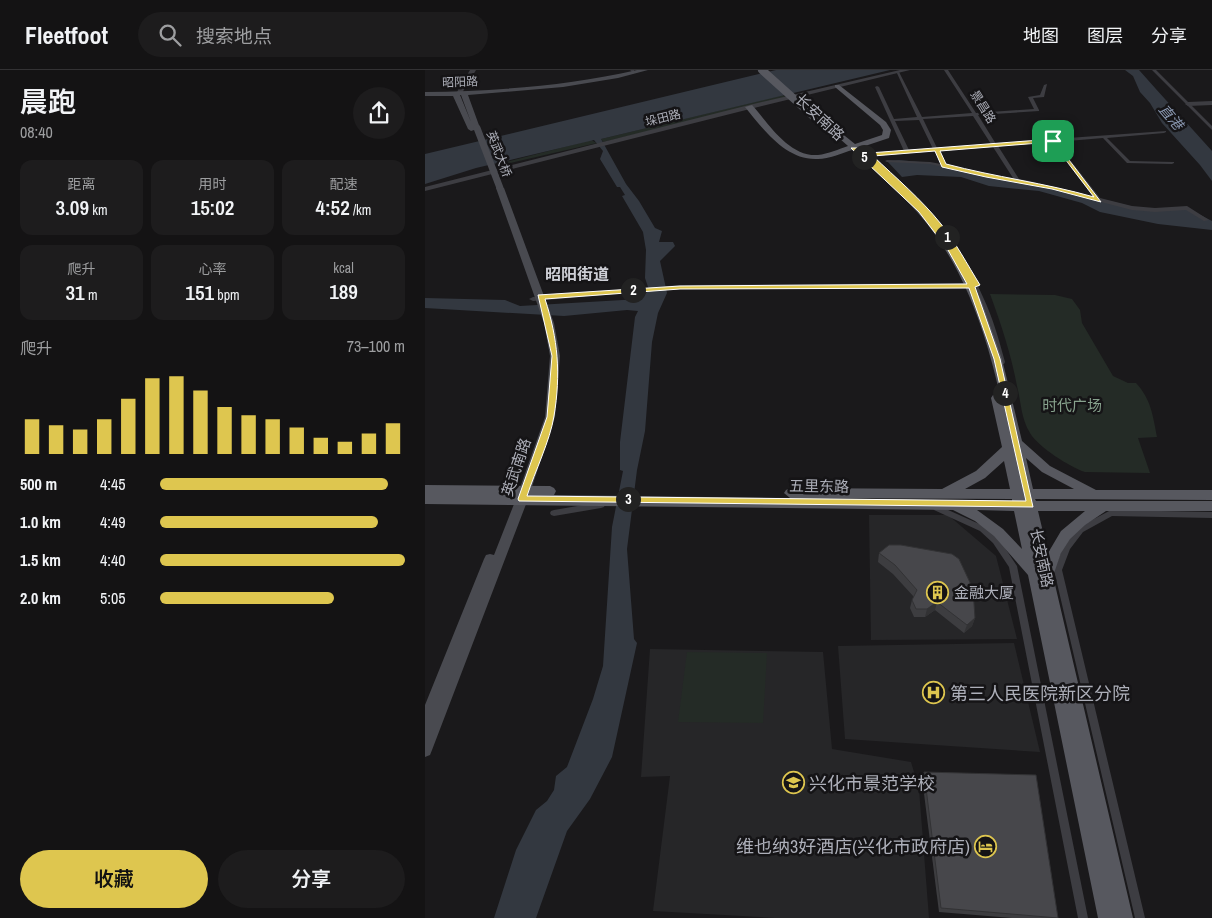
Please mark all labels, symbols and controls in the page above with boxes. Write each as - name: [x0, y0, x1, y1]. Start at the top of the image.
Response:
- search box: [138, 12, 488, 57]
- text: Fleetfoot: [25, 19, 108, 51]
- icon: search: [156, 21, 184, 49]
- text: 搜索地点: [196, 23, 272, 49]
- text: 地图: [1023, 23, 1059, 48]
- text: 图层: [1087, 23, 1123, 48]
- text: 分享: [1151, 23, 1187, 48]
- street label: 昭阳路: [442, 73, 478, 91]
- text: 晨跑: [20, 83, 76, 121]
- button: share: [353, 87, 405, 139]
- street label: 景昌路: [967, 87, 999, 127]
- street label: 长安南路: [791, 89, 849, 145]
- water label: 直港: [1155, 101, 1188, 135]
- street label: 垛田路: [644, 106, 682, 130]
- pin: [1032, 120, 1074, 162]
- text: 08:40: [20, 121, 53, 143]
- icon: arrive: [1039, 127, 1067, 155]
- street label: 英武大桥: [483, 129, 515, 179]
- pin: 5: [851, 144, 877, 170]
- text: 5: [861, 148, 868, 166]
- text: 距离: [68, 175, 96, 193]
- text: 用时: [199, 175, 227, 193]
- text: 配速: [330, 175, 358, 193]
- text: 3.09: [55, 193, 89, 222]
- text: 15:02: [191, 193, 234, 222]
- text: 4:52: [316, 193, 350, 222]
- text: km: [89, 201, 108, 219]
- text: /km: [350, 201, 371, 219]
- pin: 1: [935, 224, 959, 250]
- text: 1: [944, 228, 951, 246]
- text: kcal: [333, 259, 354, 277]
- text: 爬升: [68, 260, 96, 278]
- text: 心率: [199, 260, 227, 278]
- district label: 昭阳街道: [545, 263, 609, 285]
- text: 189: [329, 277, 358, 306]
- text: 31: [66, 278, 85, 307]
- text: 151: [185, 278, 214, 307]
- pin: 2: [621, 278, 645, 302]
- text: 2: [630, 281, 637, 299]
- text: m: [85, 286, 97, 304]
- text: bpm: [214, 286, 240, 304]
- text: 73–100 m: [347, 335, 405, 357]
- text: 爬升: [20, 337, 52, 359]
- pin: 4: [993, 380, 1017, 406]
- text: 4: [1002, 384, 1009, 402]
- park label: 时代广场: [1042, 395, 1102, 416]
- street label: 英武南路: [496, 435, 536, 499]
- text: 500 m: [20, 473, 57, 495]
- text: 4:45: [100, 473, 126, 495]
- street label: 五里东路: [789, 475, 849, 497]
- pin: 3: [615, 486, 641, 512]
- text: 3: [625, 490, 632, 508]
- text: 1.0 km: [20, 511, 61, 533]
- text: 4:49: [100, 511, 126, 533]
- street label: 长安南路: [1025, 526, 1059, 590]
- text: 1.5 km: [20, 549, 61, 571]
- text: 4:40: [100, 549, 126, 571]
- building icon: 金融大厦: [926, 580, 950, 604]
- place label: 金融大厦: [954, 582, 1014, 603]
- text: 2.0 km: [20, 587, 61, 609]
- text: 5:05: [100, 587, 126, 609]
- hospital icon: 第三人民医院新区分院: [922, 681, 946, 705]
- place label: 第三人民医院新区分院: [950, 681, 1130, 706]
- school or university icon: 兴化市景范学校: [781, 771, 805, 795]
- place label: 兴化市景范学校: [809, 771, 935, 796]
- place label: 维也纳3好酒店(兴化市政府店): [736, 834, 970, 859]
- hotel icon: 维也纳3好酒店(兴化市政府店): [974, 834, 998, 858]
- button: 收藏: [20, 850, 208, 908]
- button: 分享: [218, 850, 405, 908]

